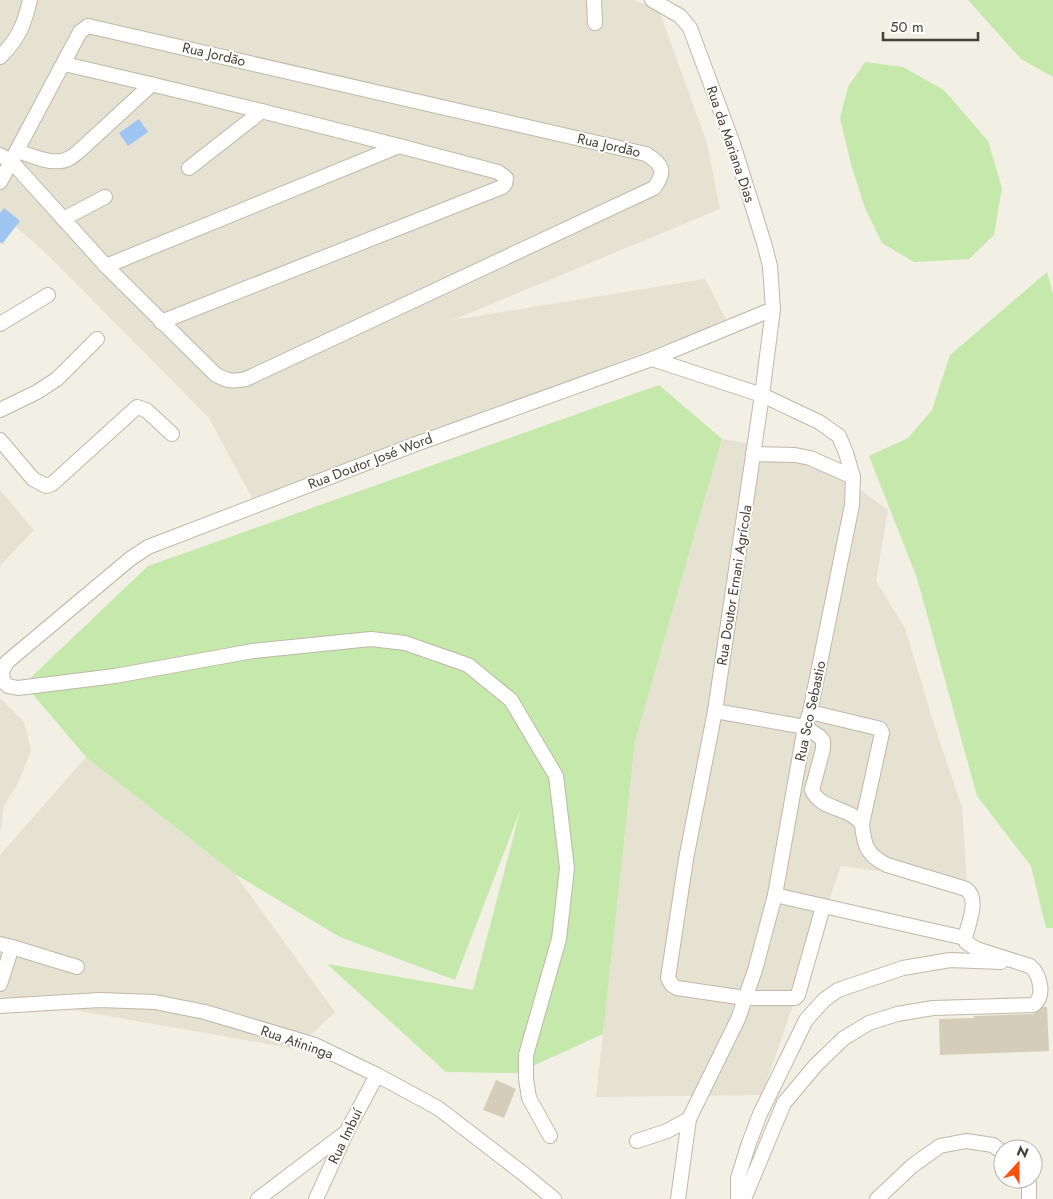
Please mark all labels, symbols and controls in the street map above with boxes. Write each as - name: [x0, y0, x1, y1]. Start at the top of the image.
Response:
- scale bar: [883, 10, 978, 42]
- text: 50 m: [890, 16, 924, 38]
- street label: Rua Jordão: [180, 37, 248, 71]
- street label: Rua da Mariana Dias: [702, 83, 760, 205]
- street label: Rua Jordão: [575, 128, 643, 162]
- street label: Rua Doutor José Word: [305, 428, 435, 494]
- street label: Rua Doutor Ernani Agrícola: [711, 503, 757, 667]
- street label: Rua Sco Sebastio: [790, 659, 830, 763]
- street label: Rua Atininga: [258, 1020, 336, 1064]
- street label: Rua Imbuí: [323, 1104, 368, 1167]
- north arrow: [993, 1139, 1043, 1189]
- text: N: [1014, 1141, 1031, 1163]

